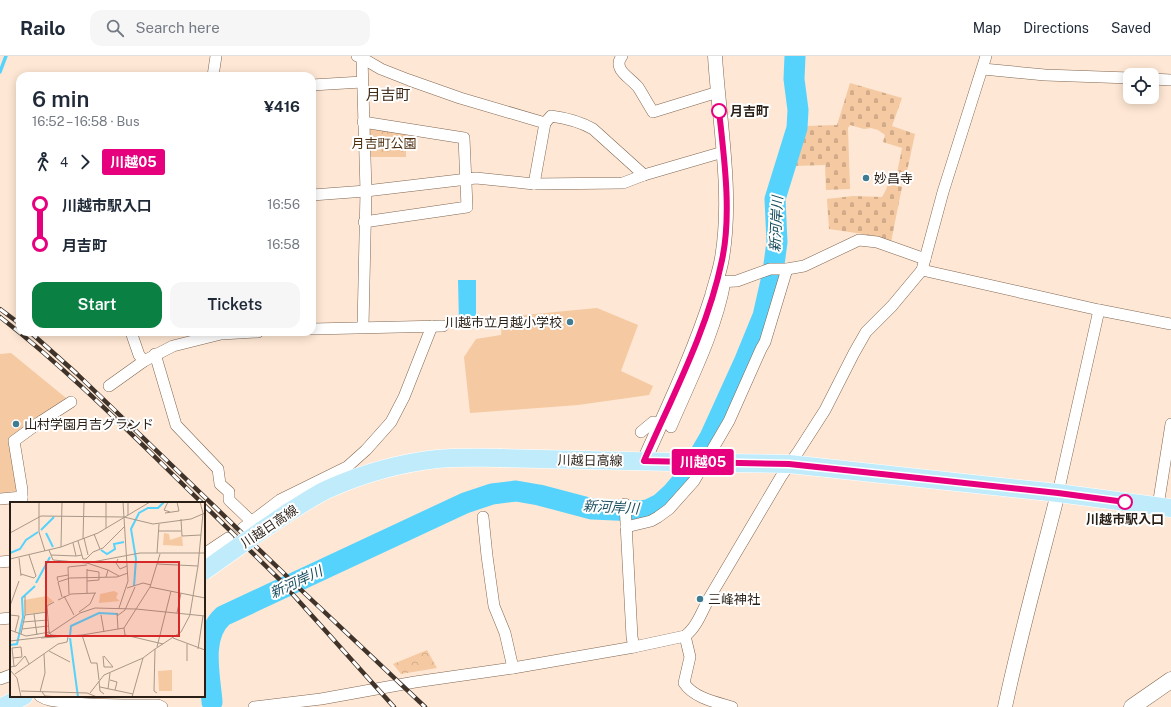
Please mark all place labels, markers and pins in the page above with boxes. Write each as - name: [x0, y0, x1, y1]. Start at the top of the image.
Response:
- marker: 月吉町: [711, 103, 727, 119]
- place label: 月吉町: [730, 104, 769, 119]
- place label: 妙昌寺: [874, 171, 913, 186]
- marker: 妙昌寺: [861, 173, 871, 183]
- place label: 川越市立月越小学校: [445, 315, 562, 330]
- marker: 川越市立月越小学校: [565, 317, 575, 327]
- place label: 山村学園月吉グランド: [24, 417, 154, 432]
- marker: 山村学園月吉グランド: [11, 419, 21, 429]
- marker: 川越市駅入口: [1117, 494, 1133, 510]
- place label: 川越市駅入口: [1086, 512, 1164, 527]
- place label: 三峰神社: [708, 592, 760, 607]
- marker: 三峰神社: [695, 594, 705, 604]

